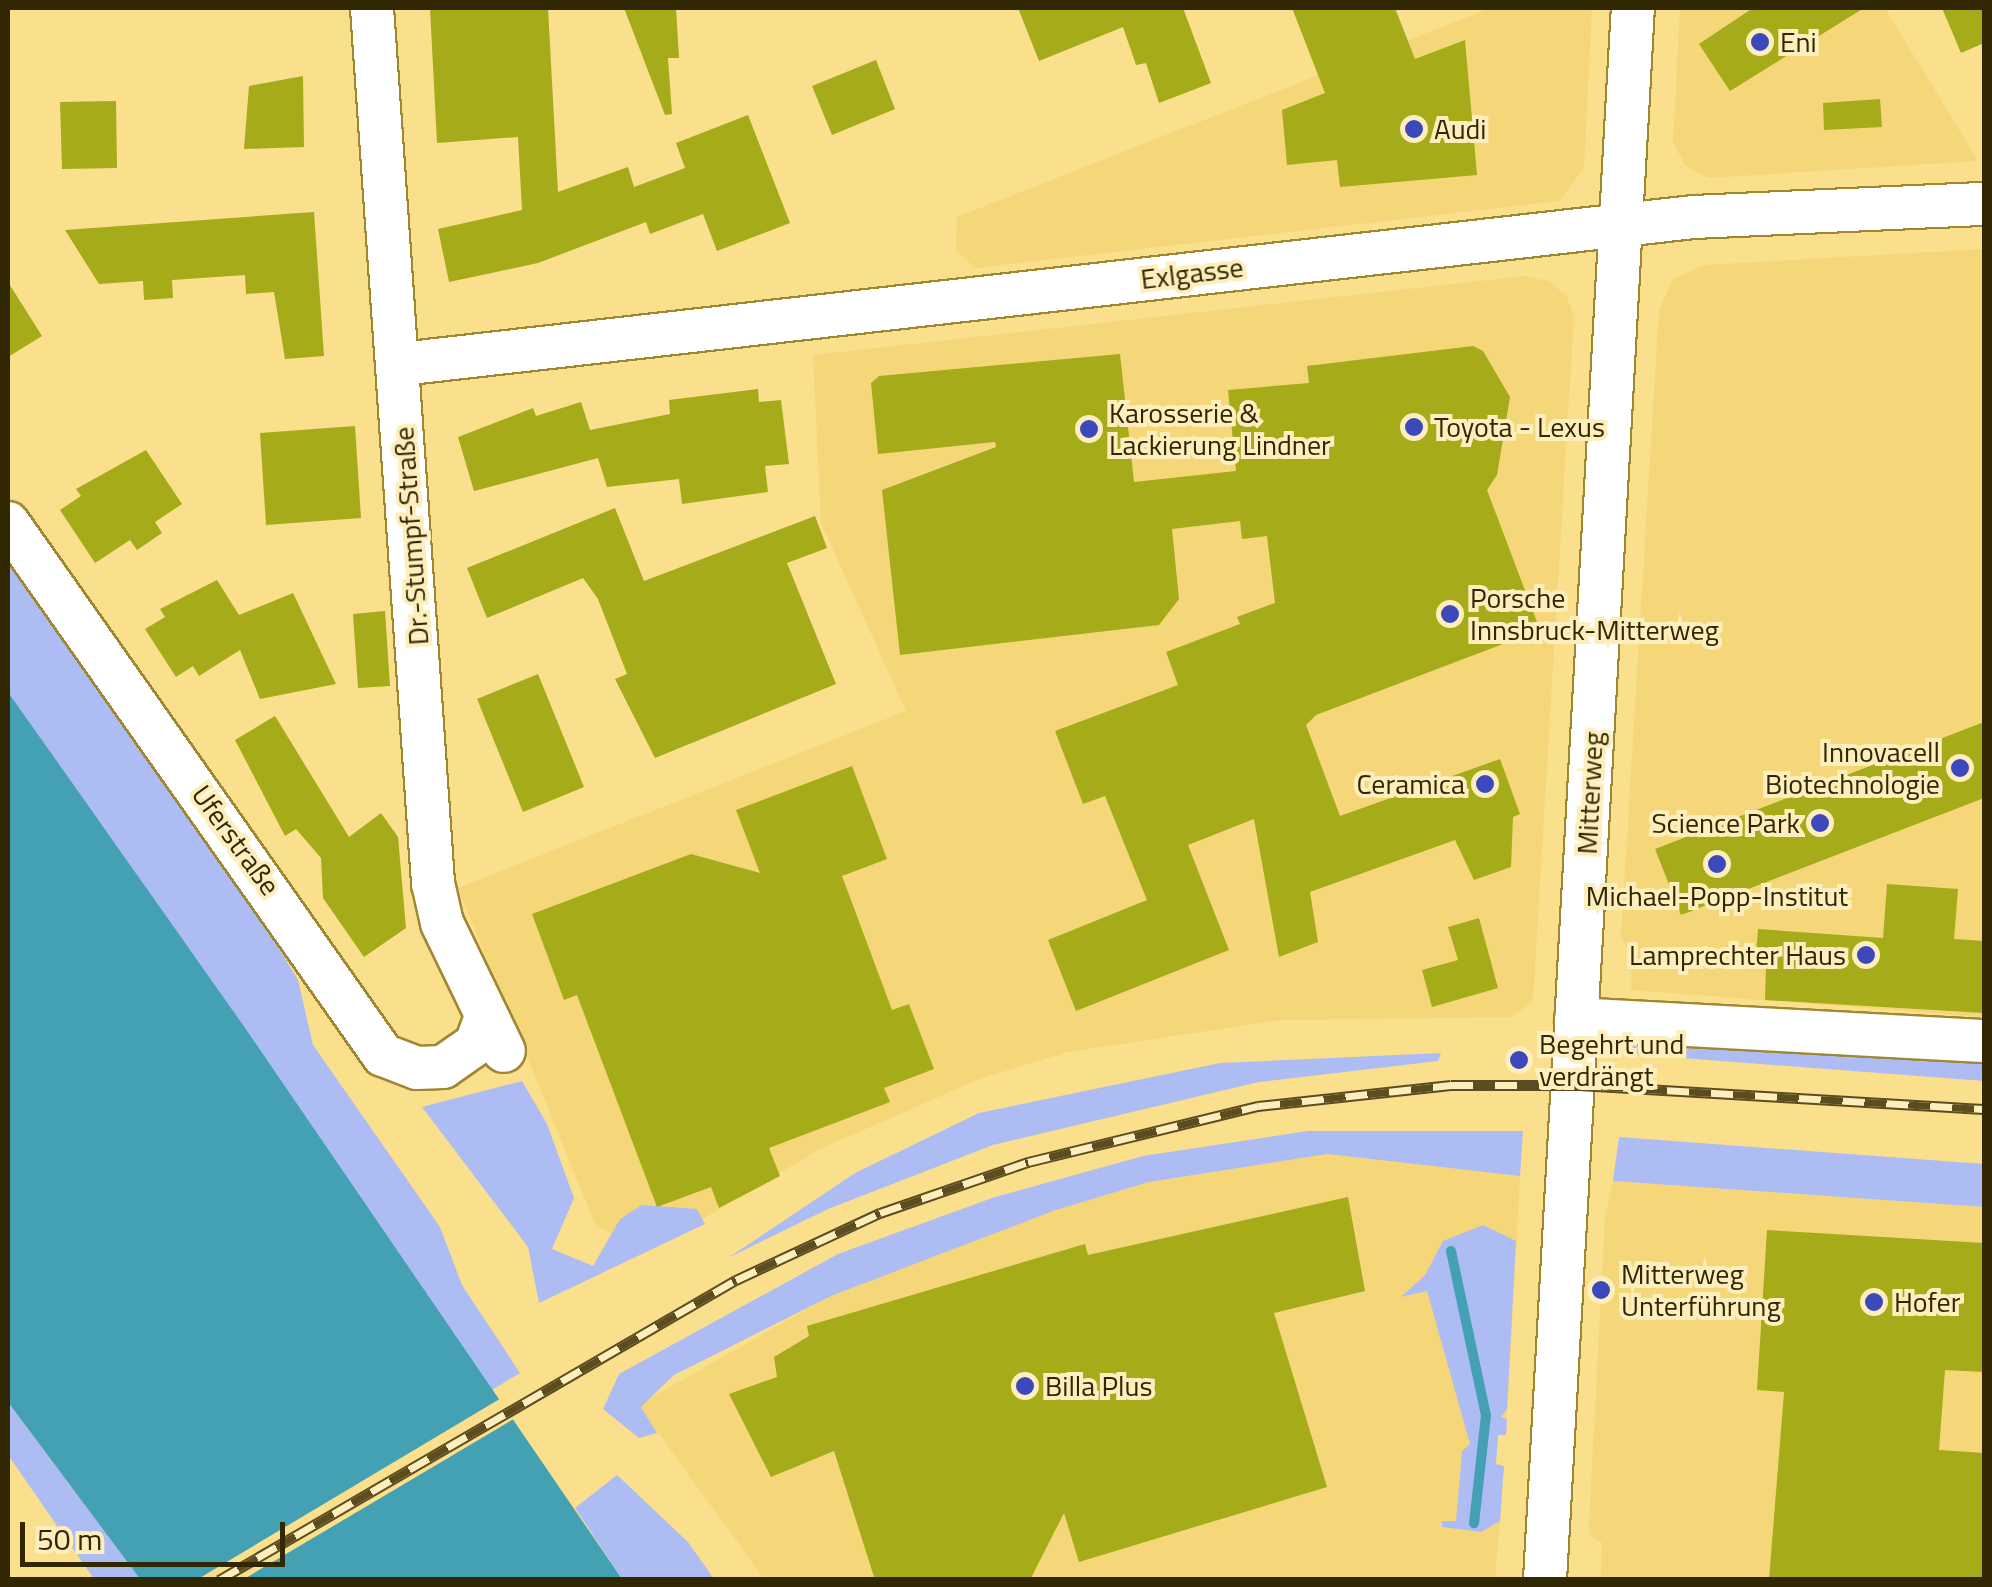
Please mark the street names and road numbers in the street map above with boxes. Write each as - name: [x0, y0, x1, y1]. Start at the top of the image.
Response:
- street label: Exlgasse: [1139, 250, 1245, 296]
- street label: Dr.-Stumpf-Straße: [387, 426, 435, 646]
- street label: Mitterweg: [1570, 731, 1610, 855]
- street label: Uferstraße: [185, 778, 287, 902]

